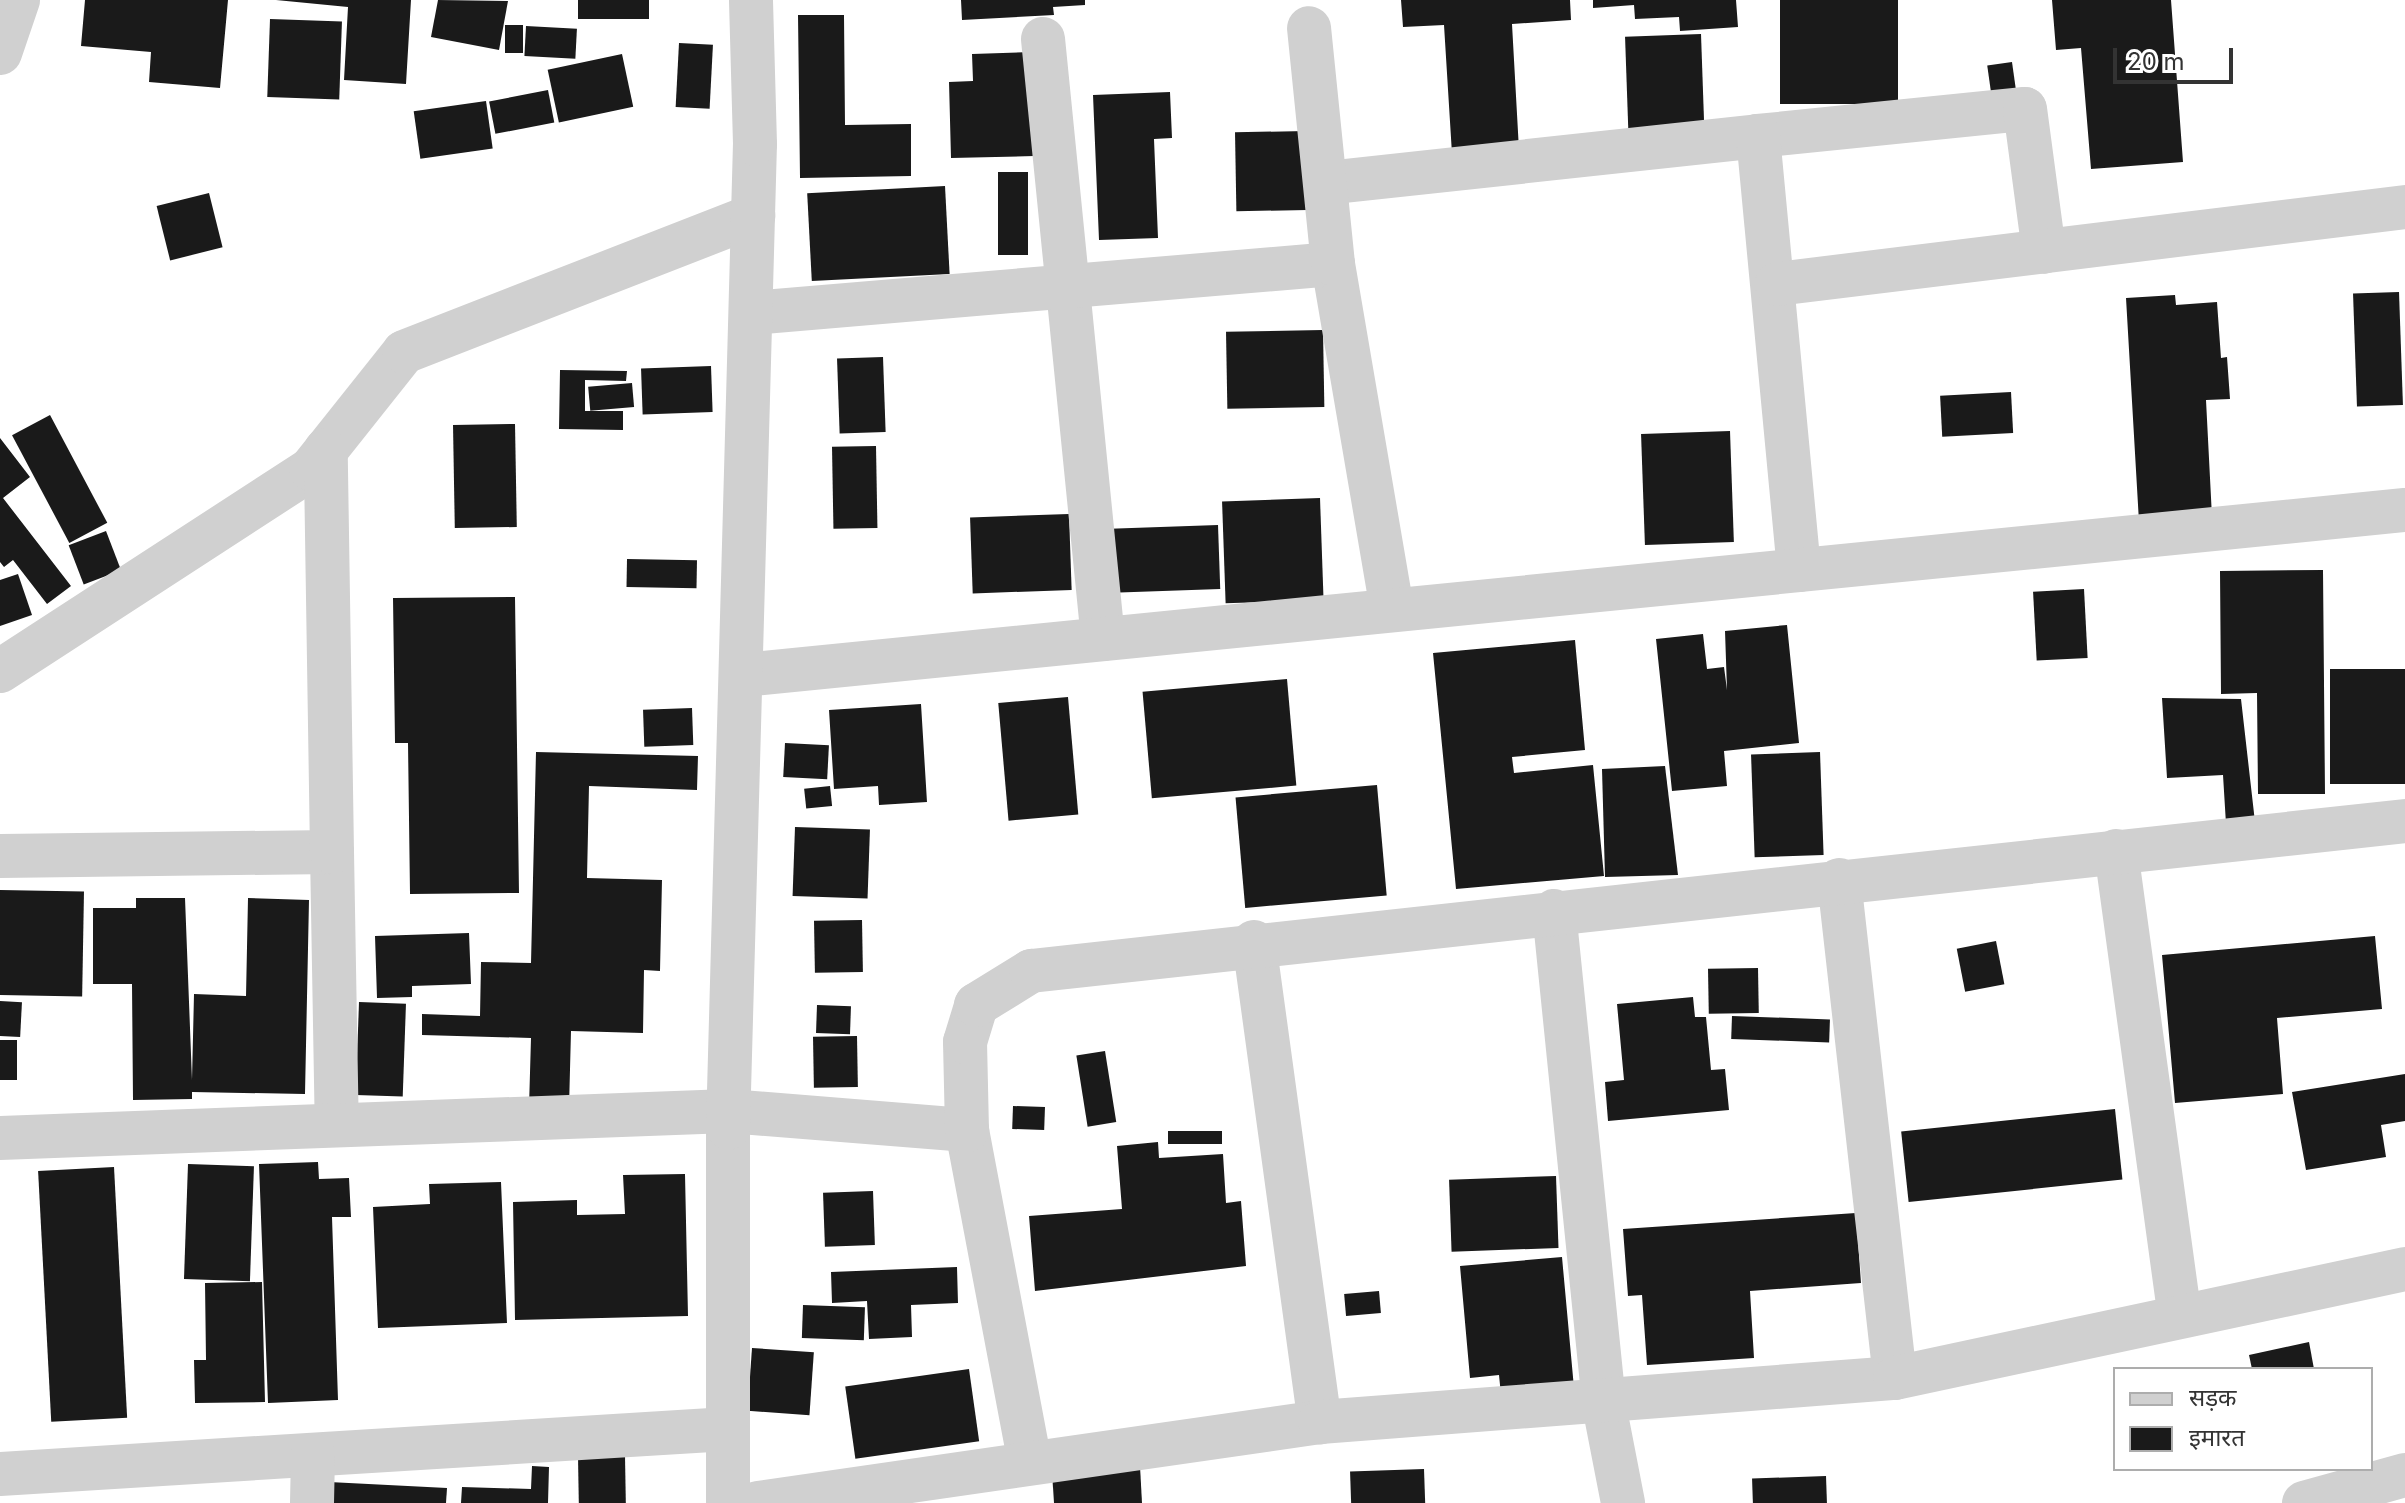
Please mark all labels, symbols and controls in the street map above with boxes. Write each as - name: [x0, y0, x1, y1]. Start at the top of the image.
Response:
- scale bar: [2117, 32, 2237, 82]
- text: 20 m: [2127, 47, 2185, 76]
- legend: [2113, 1367, 2373, 1471]
- text: सड़क: [2189, 1383, 2237, 1412]
- text: इमारत: [2189, 1423, 2245, 1452]

